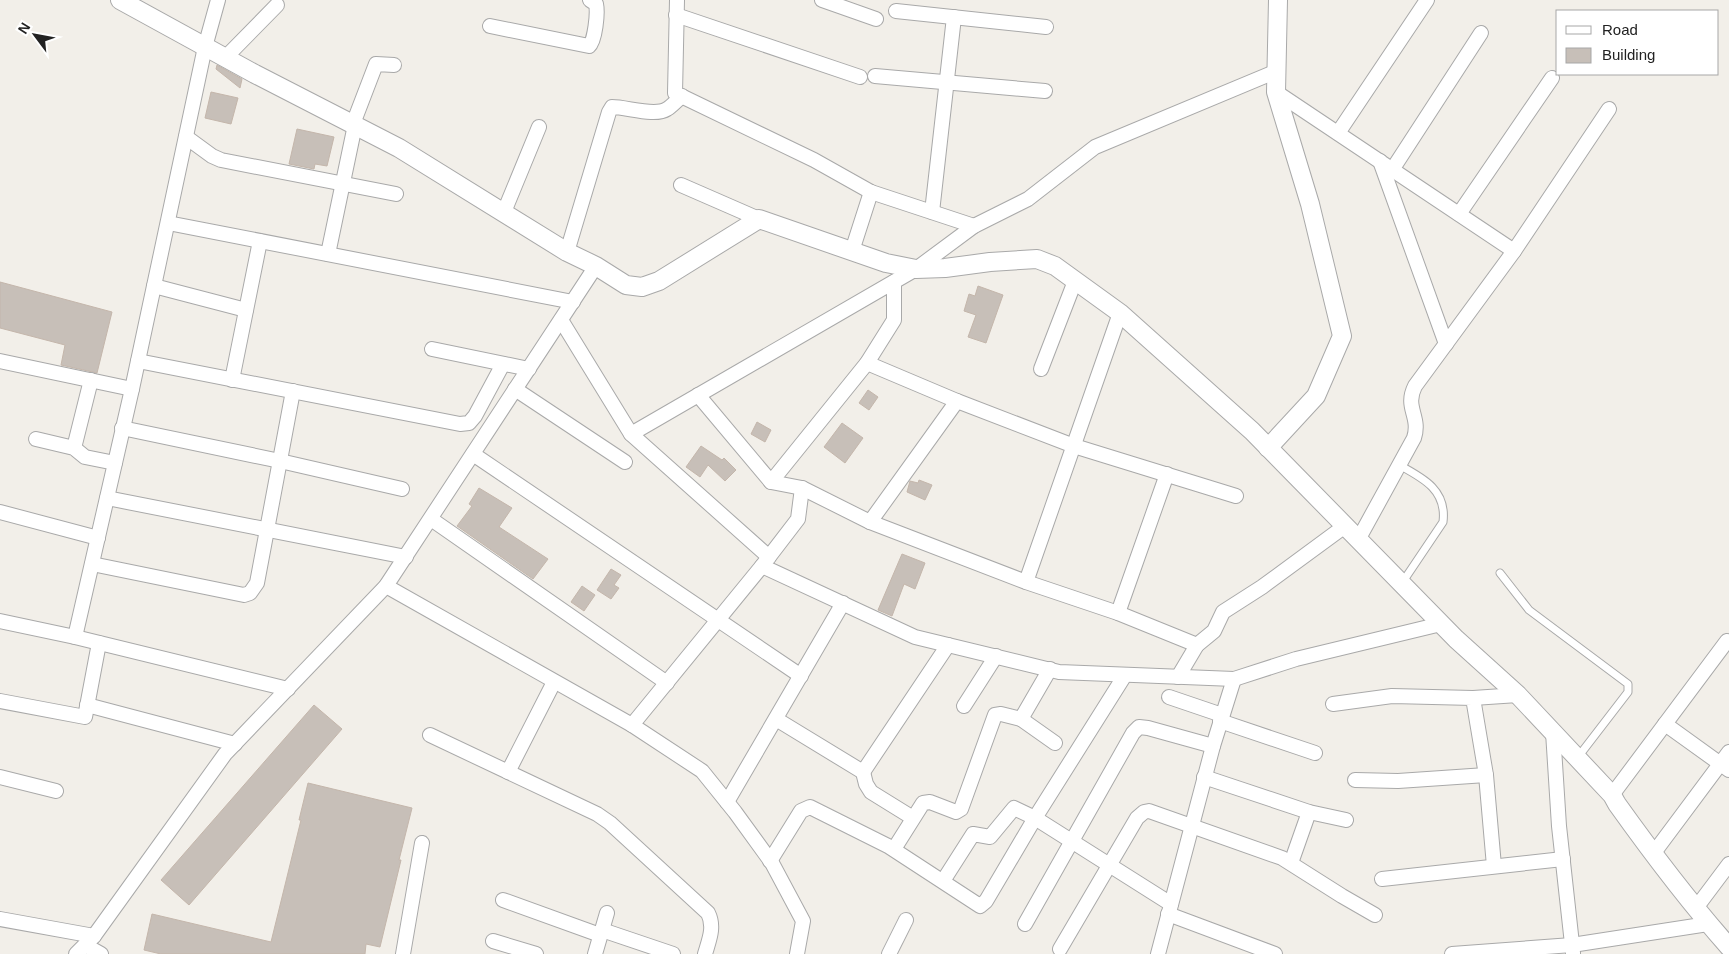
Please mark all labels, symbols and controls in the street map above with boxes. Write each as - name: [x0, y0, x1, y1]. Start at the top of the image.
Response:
- north arrow: [10, 10, 60, 60]
- legend: [1556, 10, 1719, 75]
- text: N: [15, 20, 33, 37]
- text: Road: [1602, 21, 1638, 38]
- text: Building: [1602, 46, 1655, 63]

